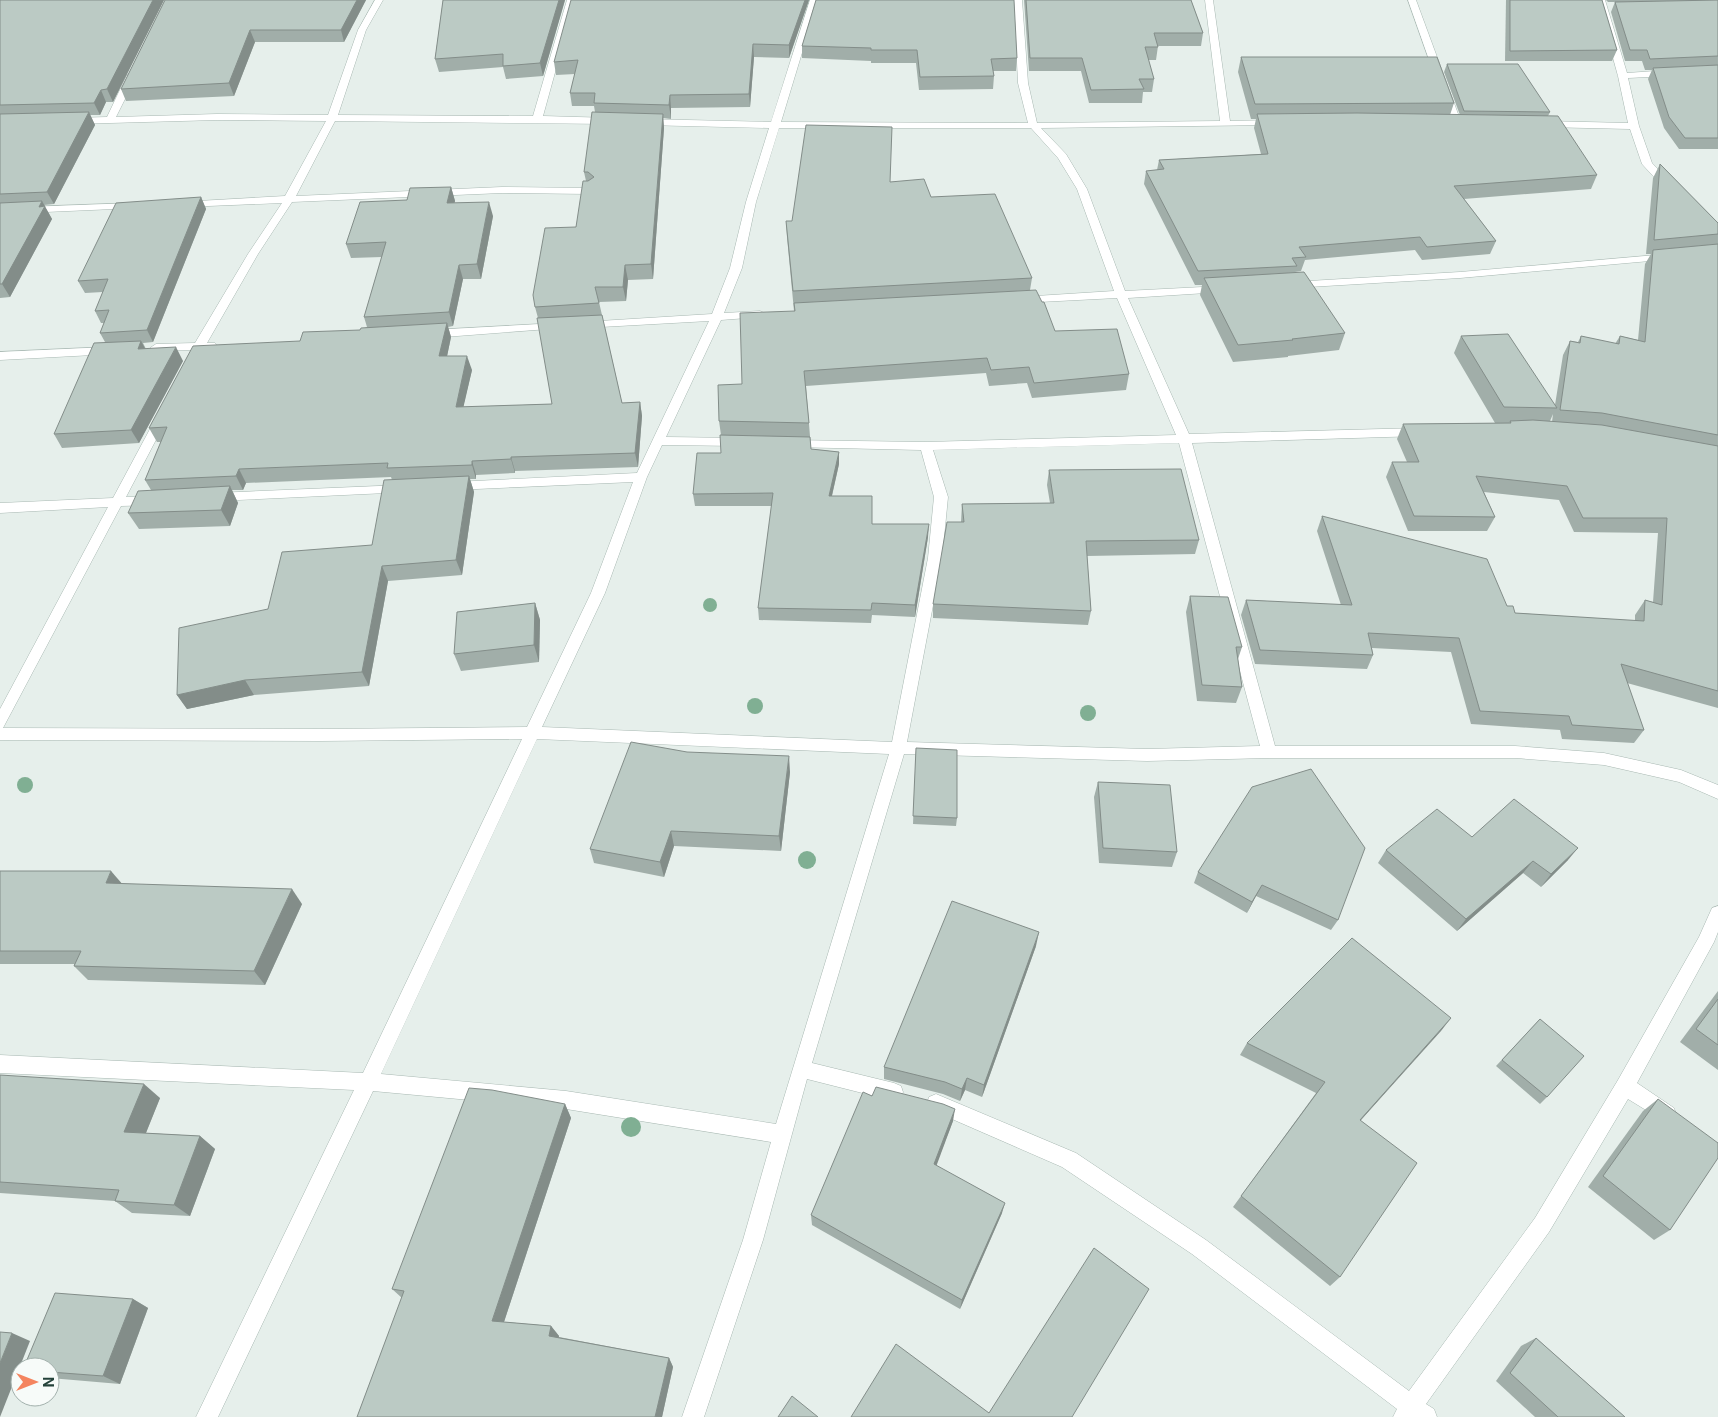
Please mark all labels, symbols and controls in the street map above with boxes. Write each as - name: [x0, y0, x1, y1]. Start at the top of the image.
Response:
- north arrow: [10, 1357, 60, 1407]
- text: N: [40, 1377, 57, 1387]

